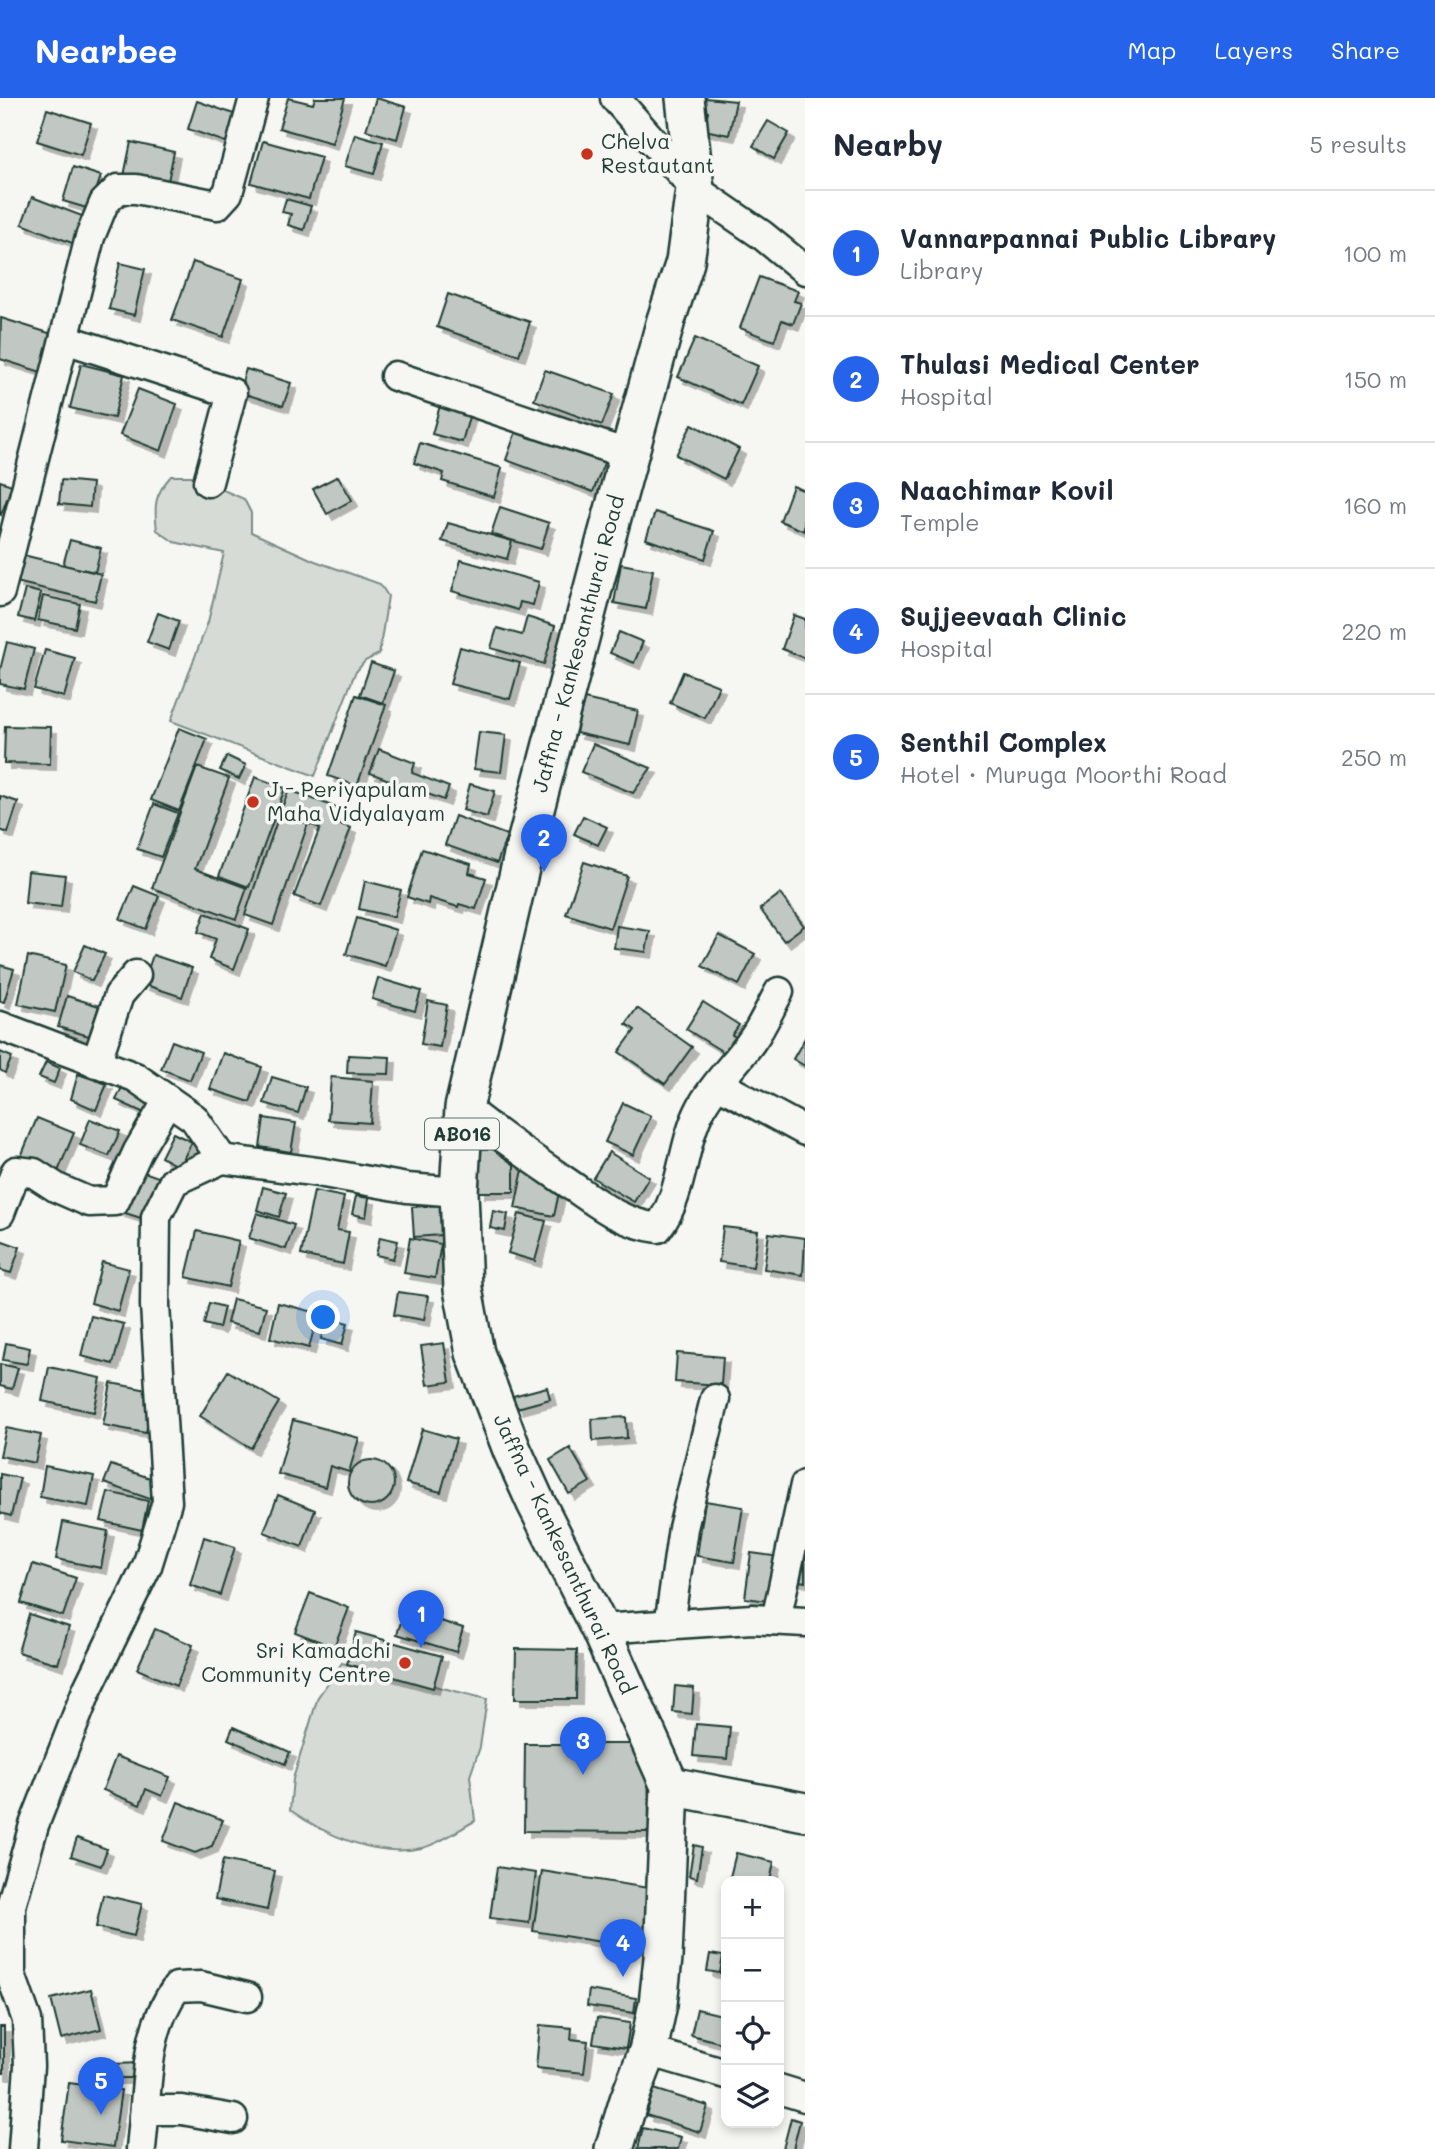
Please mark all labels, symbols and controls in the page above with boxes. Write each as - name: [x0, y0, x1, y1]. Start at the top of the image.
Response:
- text: Nearbee: [35, 28, 178, 71]
- text: Map: [1128, 34, 1176, 65]
- text: Layers: [1214, 34, 1293, 65]
- text: Share: [1331, 34, 1400, 65]
- text: Nearby: [833, 124, 943, 164]
- place label: Chelva Restautant: [601, 127, 715, 178]
- text: 5 results: [1310, 129, 1407, 159]
- marker: Chelva Restautant: [579, 146, 595, 162]
- text: Vannarpannai Public Library: [900, 221, 1276, 255]
- text: 1: [851, 238, 861, 268]
- text: 100 m: [1343, 238, 1407, 268]
- text: Library: [900, 255, 983, 285]
- text: Thulasi Medical Center: [900, 347, 1200, 381]
- text: 2: [850, 364, 862, 394]
- text: 150 m: [1343, 364, 1407, 394]
- text: Hospital: [900, 381, 993, 411]
- text: Naachimar Kovil: [900, 473, 1113, 507]
- text: 3: [849, 490, 863, 520]
- text: 160 m: [1343, 490, 1407, 520]
- street label: Jaffna - Kankesanthurai Road: [525, 492, 629, 795]
- text: Temple: [900, 507, 980, 537]
- text: Sujjeevaah Clinic: [900, 599, 1127, 633]
- text: 4: [849, 616, 863, 646]
- text: 220 m: [1341, 616, 1407, 646]
- text: Hospital: [900, 633, 993, 663]
- text: Senthil Complex: [900, 725, 1107, 759]
- text: 5: [849, 742, 863, 772]
- text: 250 m: [1341, 742, 1407, 772]
- text: Hotel · Muruga Moorthi Road: [900, 759, 1227, 789]
- place label: J - Periyapulam Maha Vidyalayam: [267, 775, 445, 826]
- marker: J - Periyapulam Maha Vidyalayam: [245, 794, 261, 810]
- pin: 2: [521, 814, 567, 872]
- road number: AB016: [425, 1118, 499, 1150]
- your location: [306, 1300, 340, 1334]
- street label: Jaffna - Kankesanthurai Road: [488, 1409, 642, 1698]
- pin: 1: [398, 1590, 444, 1648]
- place label: Sri Kamadchi Community Centre: [201, 1636, 391, 1687]
- marker: Sri Kamadchi Community Centre: [397, 1655, 413, 1671]
- pin: 3: [560, 1717, 606, 1775]
- map controls: [721, 1876, 784, 2128]
- button: +: [721, 1876, 784, 1939]
- pin: 4: [600, 1919, 646, 1977]
- button: −: [721, 1939, 784, 2002]
- button: locate: [721, 2002, 784, 2065]
- pin: 5: [78, 2057, 124, 2115]
- button: layers: [721, 2065, 784, 2128]

